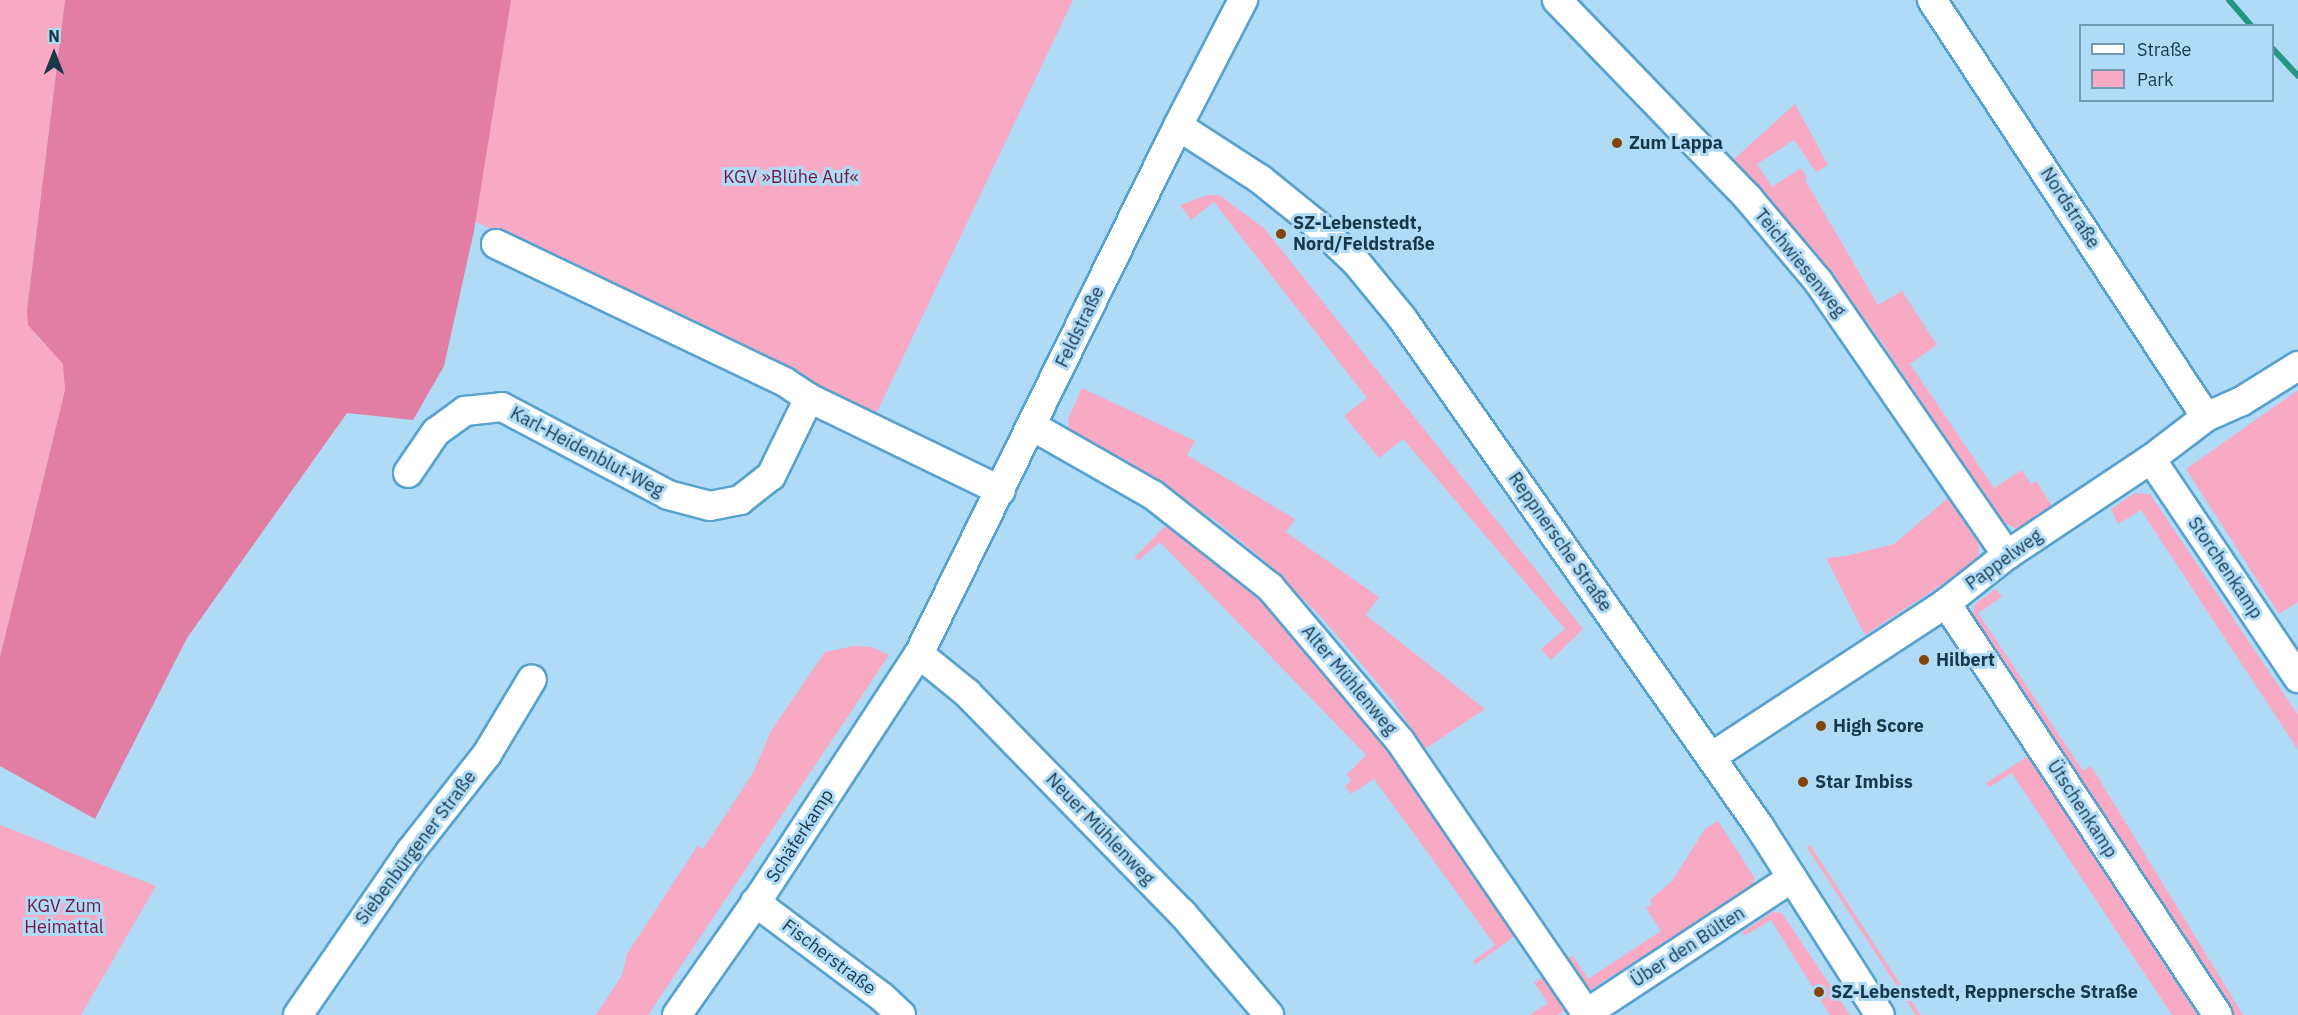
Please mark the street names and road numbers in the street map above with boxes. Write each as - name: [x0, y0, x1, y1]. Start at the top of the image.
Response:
- street label: Nordstraße: [2036, 163, 2104, 253]
- street label: Teichwiesenweg: [1750, 205, 1850, 321]
- street label: Feldstraße: [1051, 283, 1109, 371]
- street label: Karl-Heidenblut-Weg: [507, 402, 667, 502]
- street label: Reppnersche Straße: [1504, 468, 1616, 616]
- street label: Storchenkamp: [2183, 513, 2267, 623]
- street label: Pappelweg: [1962, 525, 2046, 595]
- street label: Alter Mühlenweg: [1297, 621, 1401, 739]
- street label: Ütschenkamp: [2042, 756, 2122, 862]
- street label: Siebenbürgener Straße: [351, 767, 481, 929]
- street label: Neuer Mühlenweg: [1041, 769, 1159, 889]
- street label: Schäferkamp: [762, 785, 838, 887]
- street label: Über den Bülten: [1627, 902, 1749, 992]
- street label: Fischerstraße: [778, 915, 880, 999]

